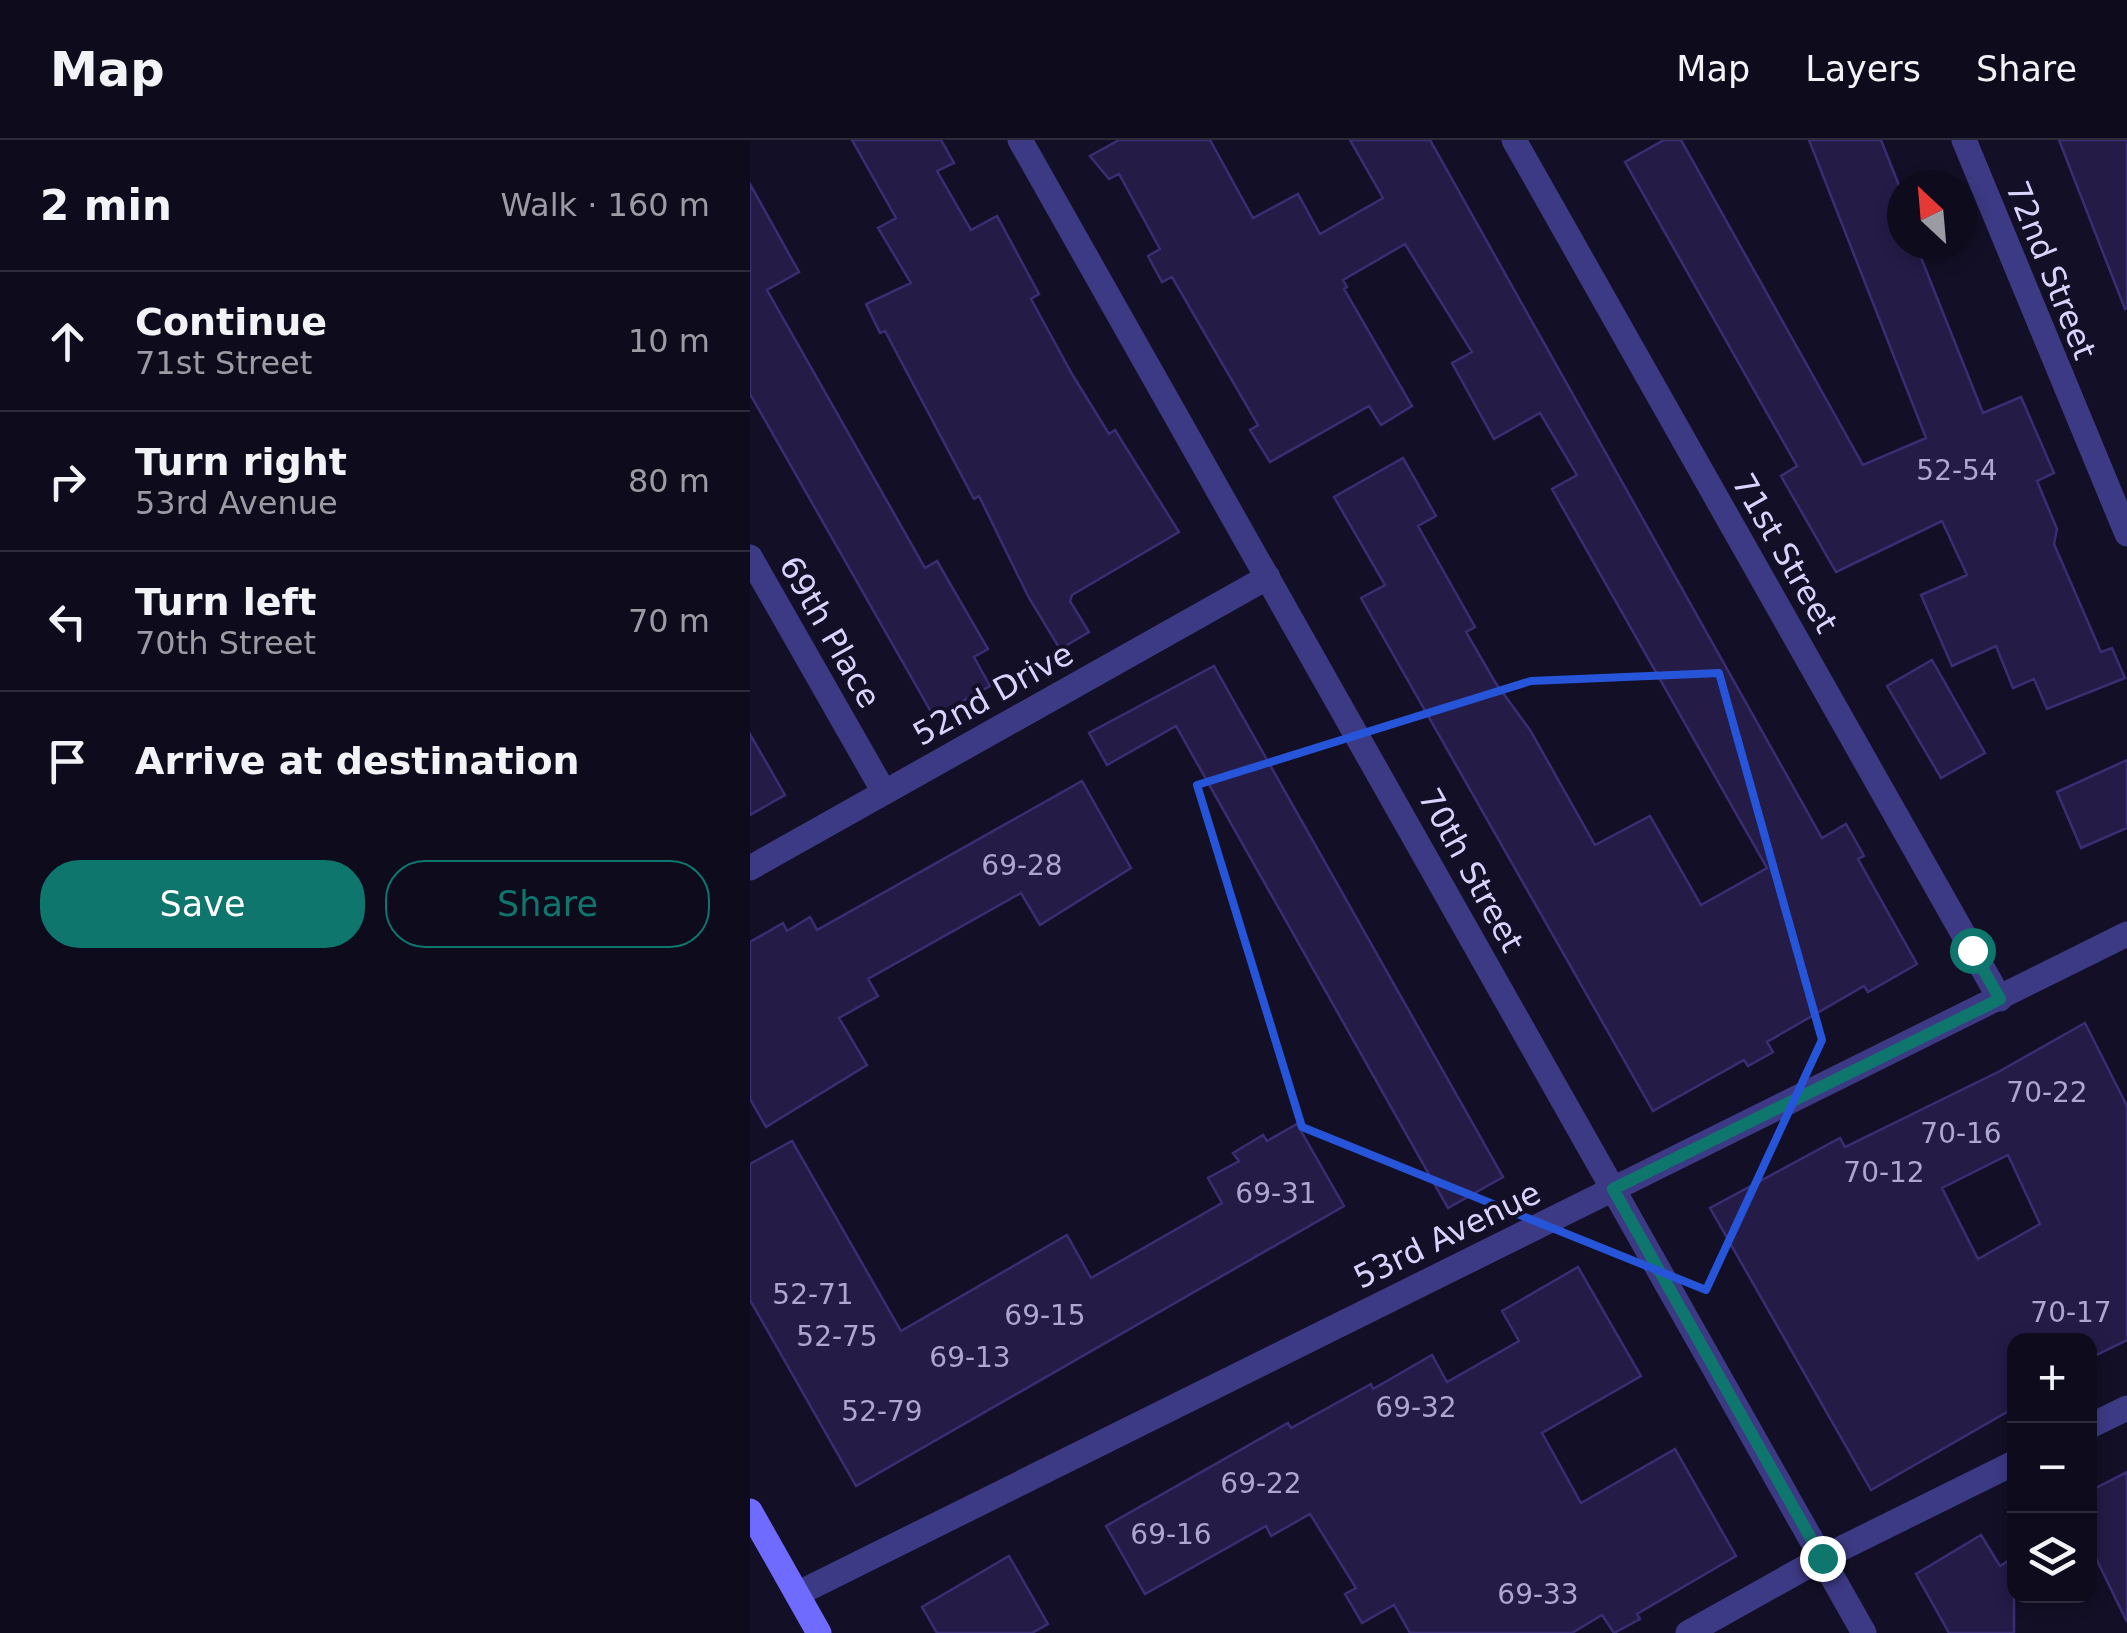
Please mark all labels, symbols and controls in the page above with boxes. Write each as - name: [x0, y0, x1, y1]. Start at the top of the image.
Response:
- text: Map: [50, 41, 165, 97]
- text: Map: [1676, 49, 1750, 89]
- text: Layers: [1805, 49, 1921, 89]
- text: Share: [1976, 49, 2077, 89]
- north arrow: [1887, 170, 1977, 260]
- street label: 72nd Street: [1998, 175, 2104, 365]
- text: 2 min: [40, 181, 172, 230]
- text: Walk · 160 m: [500, 186, 710, 224]
- text: Continue: [135, 300, 327, 344]
- icon: ahead: [40, 314, 95, 369]
- text: 10 m: [628, 322, 710, 360]
- text: 71st Street: [135, 344, 312, 382]
- text: Turn right: [135, 440, 347, 484]
- icon: right: [40, 454, 95, 509]
- house number: 52-54: [1916, 454, 1998, 487]
- text: 80 m: [628, 462, 710, 500]
- street label: 71st Street: [1724, 467, 1846, 639]
- text: 53rd Avenue: [135, 484, 338, 522]
- street label: 69th Place: [771, 549, 889, 715]
- text: Turn left: [135, 580, 316, 624]
- icon: left: [40, 594, 95, 649]
- text: 70 m: [628, 602, 710, 640]
- text: 70th Street: [135, 624, 316, 662]
- street label: 52nd Drive: [906, 635, 1080, 753]
- icon: arrive: [40, 734, 95, 789]
- text: Arrive at destination: [135, 739, 580, 783]
- street label: 70th Street: [1411, 782, 1531, 958]
- house number: 69-28: [981, 849, 1063, 882]
- button: Save: [40, 860, 365, 948]
- button: Share: [385, 860, 710, 948]
- route start: [1950, 928, 1996, 974]
- house number: 70-22: [2006, 1076, 2088, 1109]
- house number: 70-16: [1920, 1117, 2002, 1150]
- house number: 70-12: [1843, 1156, 1925, 1189]
- street label: 53rd Avenue: [1348, 1173, 1546, 1297]
- house number: 69-31: [1235, 1177, 1317, 1210]
- house number: 52-71: [772, 1278, 854, 1311]
- house number: 70-17: [2030, 1296, 2112, 1329]
- house number: 69-15: [1004, 1299, 1086, 1332]
- house number: 52-75: [796, 1320, 878, 1353]
- map controls: [2007, 1333, 2097, 1603]
- button: +: [2007, 1333, 2097, 1423]
- house number: 69-13: [929, 1341, 1011, 1374]
- house number: 69-32: [1375, 1391, 1457, 1424]
- house number: 52-79: [841, 1395, 923, 1428]
- button: −: [2007, 1423, 2097, 1513]
- house number: 69-22: [1220, 1467, 1302, 1500]
- button: layers: [2007, 1513, 2097, 1603]
- house number: 69-16: [1130, 1518, 1212, 1551]
- route end: [1800, 1536, 1846, 1582]
- house number: 69-33: [1497, 1578, 1579, 1611]

